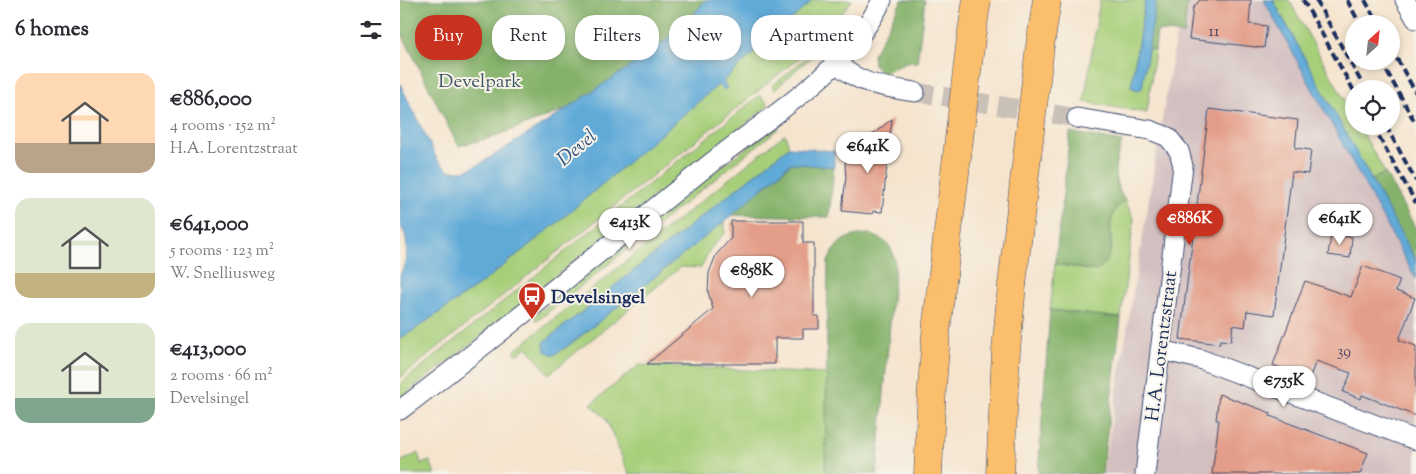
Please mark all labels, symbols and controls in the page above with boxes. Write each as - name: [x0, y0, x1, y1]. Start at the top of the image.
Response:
- text: 6 homes: [15, 15, 89, 45]
- chip: Buy: [415, 15, 482, 60]
- chip: Rent: [492, 15, 565, 60]
- chip: Filters: [575, 15, 659, 60]
- chip: New: [669, 15, 741, 60]
- chip: Apartment: [751, 15, 872, 60]
- north arrow: [1345, 15, 1400, 70]
- map controls: [1345, 15, 1400, 135]
- icon: filters: [357, 16, 385, 44]
- house number: 11: [1209, 21, 1220, 44]
- park label: Develpark: [438, 69, 522, 96]
- button: locate: [1345, 80, 1400, 135]
- text: €886,000: [170, 85, 252, 115]
- icon: home: [55, 93, 115, 153]
- text: 4 rooms · 152 m²: [170, 115, 276, 138]
- water label: Devel: [551, 124, 604, 174]
- pin: €641K: [833, 132, 903, 174]
- text: €641K: [847, 136, 889, 159]
- text: H.A. Lorentzstraat: [170, 138, 298, 161]
- pin: €886K: [1155, 204, 1225, 246]
- pin: €641K: [1305, 204, 1375, 246]
- pin: €413K: [595, 208, 665, 250]
- text: €886K: [1167, 208, 1213, 231]
- text: €641K: [1319, 208, 1361, 231]
- text: €641,000: [170, 210, 249, 240]
- text: €413K: [610, 212, 650, 235]
- icon: home: [55, 218, 115, 278]
- text: 5 rooms · 123 m²: [170, 240, 274, 263]
- pin: €858K: [717, 256, 787, 298]
- text: €858K: [731, 260, 773, 283]
- text: W. Snelliusweg: [170, 263, 275, 286]
- street label: H.A. Lorentzstraat: [1140, 269, 1185, 423]
- bus stop icon: Develsingel: [517, 281, 547, 320]
- place label: Develsingel: [551, 285, 646, 312]
- text: €413,000: [170, 335, 246, 365]
- house number: 39: [1337, 341, 1351, 364]
- icon: home: [55, 343, 115, 403]
- text: 2 rooms · 66 m²: [170, 365, 273, 388]
- pin: €755K: [1249, 366, 1319, 408]
- text: €755K: [1264, 370, 1304, 393]
- text: Develsingel: [170, 388, 249, 411]

